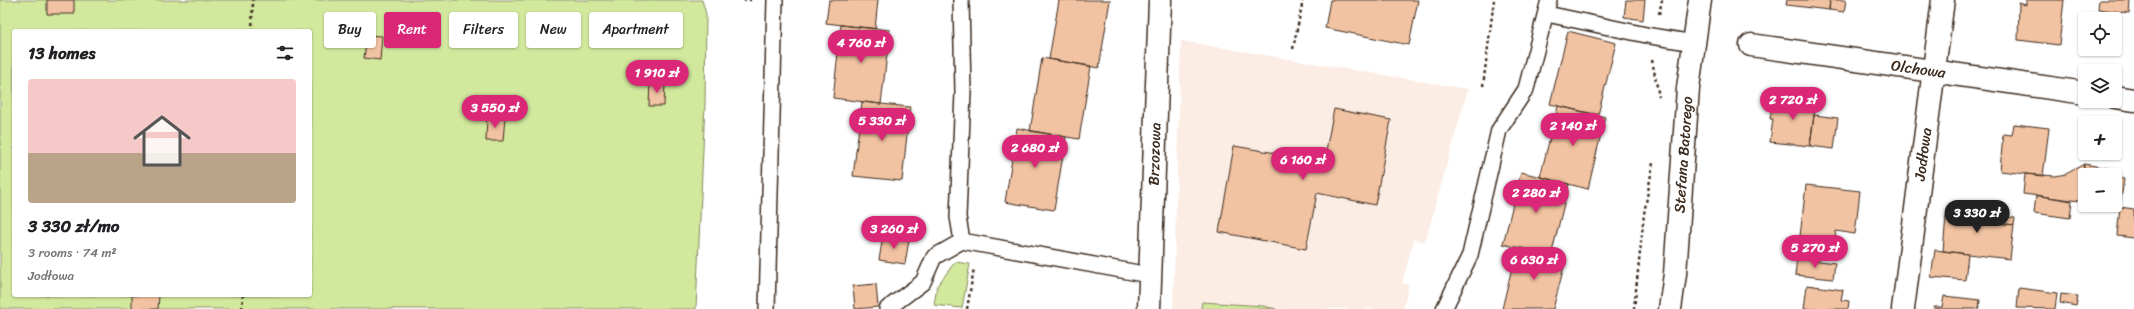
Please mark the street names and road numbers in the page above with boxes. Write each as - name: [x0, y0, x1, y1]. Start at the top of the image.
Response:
- street label: Olchowa: [1889, 52, 1948, 86]
- street label: Stefana Batorego: [1666, 95, 1700, 214]
- street label: Brzozowa: [1140, 122, 1169, 186]
- street label: Jodłowa: [1907, 126, 1939, 183]

